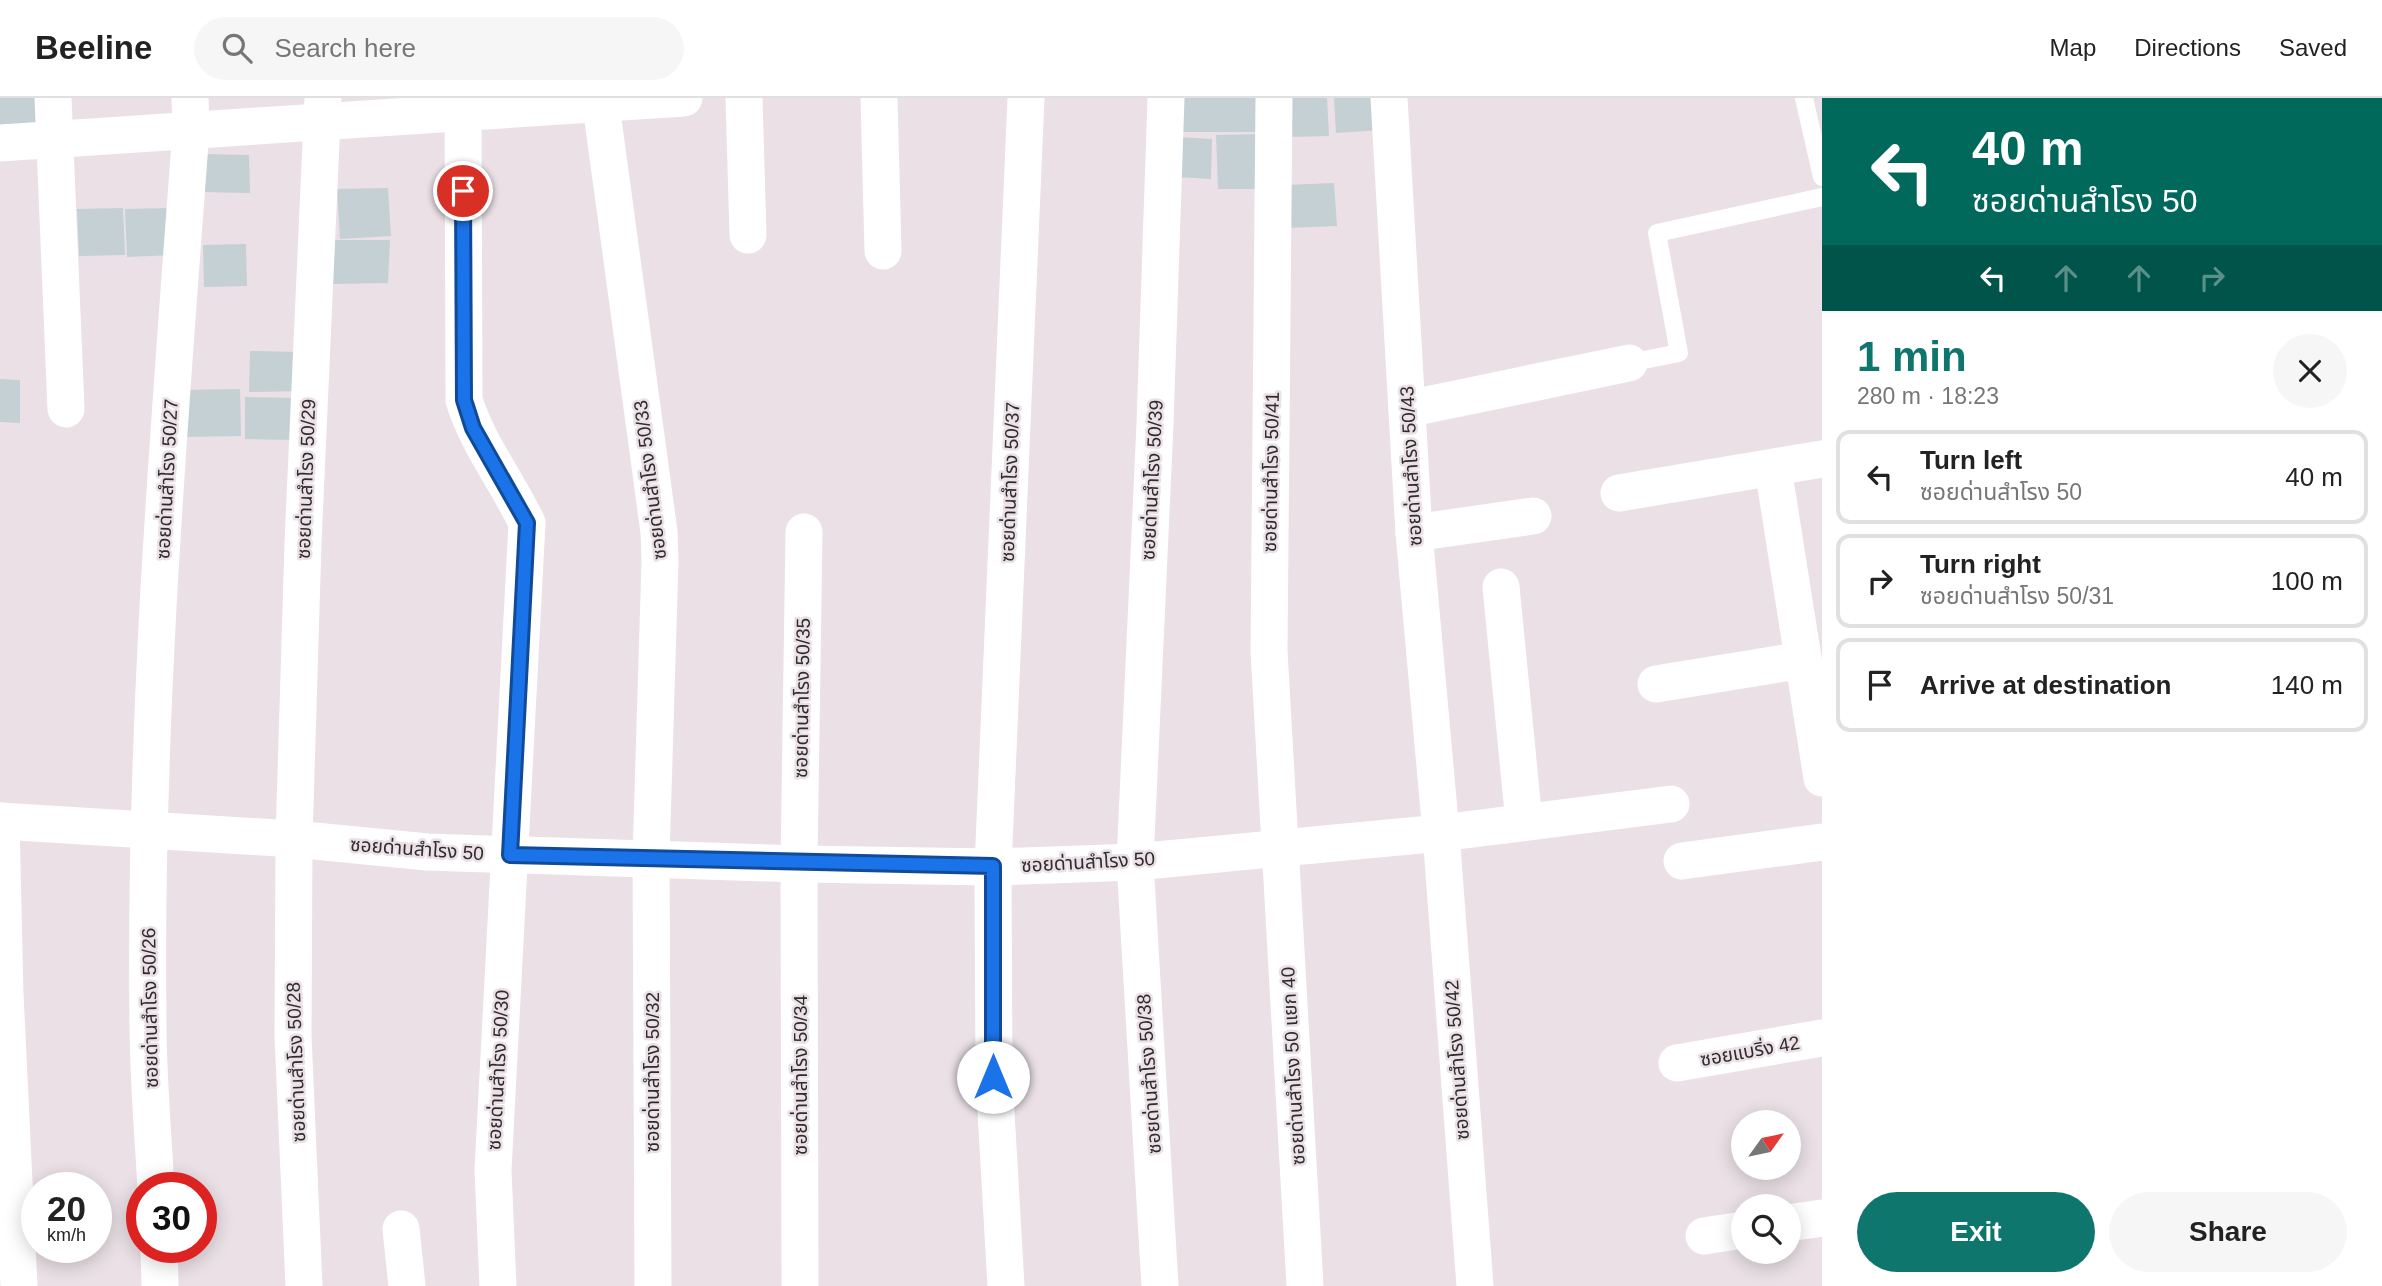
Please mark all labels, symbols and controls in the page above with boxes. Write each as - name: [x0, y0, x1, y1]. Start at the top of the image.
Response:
- search box: [194, 17, 684, 80]
- text: Beeline: [35, 29, 152, 66]
- icon: search: [218, 29, 256, 67]
- text: Search here: [274, 33, 416, 63]
- text: Map: [2050, 34, 2096, 61]
- text: Directions: [2134, 34, 2241, 61]
- text: Saved: [2279, 34, 2347, 61]
- text: 40 m: [1972, 121, 2084, 175]
- icon: left: [1857, 126, 1948, 217]
- pin: [433, 161, 493, 221]
- icon: arrive: [444, 172, 482, 210]
- text: ซอยด่านสำโรง 50: [1972, 183, 2198, 219]
- icon: left: [1974, 259, 2012, 297]
- icon: ahead: [2047, 259, 2085, 297]
- icon: ahead: [2120, 259, 2158, 297]
- icon: right: [2193, 259, 2231, 297]
- text: 1 min: [1857, 333, 1967, 380]
- button: close: [2273, 334, 2347, 408]
- text: 280 m · 18:23: [1857, 383, 1999, 409]
- street label: ซอยด่านสำโรง 50/43: [1395, 385, 1426, 547]
- street label: ซอยด่านสำโรง 50/41: [1258, 392, 1283, 552]
- street label: ซอยด่านสำโรง 50/27: [151, 398, 182, 560]
- street label: ซอยด่านสำโรง 50/29: [292, 398, 319, 560]
- street label: ซอยด่านสำโรง 50/33: [629, 399, 670, 561]
- street label: ซอยด่านสำโรง 50/39: [1136, 399, 1167, 561]
- street label: ซอยด่านสำโรง 50/37: [996, 401, 1023, 563]
- text: Turn left: [1920, 445, 2022, 475]
- icon: left: [1861, 458, 1899, 496]
- text: 40 m: [2285, 462, 2343, 492]
- text: ซอยด่านสำโรง 50: [1920, 479, 2082, 505]
- text: Turn right: [1920, 549, 2041, 579]
- icon: right: [1861, 562, 1899, 600]
- text: 100 m: [2271, 566, 2343, 596]
- text: ซอยด่านสำโรง 50/31: [1920, 583, 2114, 609]
- street label: ซอยด่านสำโรง 50/35: [789, 618, 814, 778]
- icon: arrive: [1861, 666, 1899, 704]
- text: Arrive at destination: [1920, 670, 2171, 700]
- text: 140 m: [2271, 670, 2343, 700]
- street label: ซอยด่านสำโรง 50: [349, 833, 485, 864]
- street label: ซอยด่านสำโรง 50: [1021, 847, 1155, 876]
- street label: ซอยด่านสำโรง 50/26: [137, 928, 162, 1088]
- street label: ซอยด่านสำโรง 50 แยก 40: [1276, 966, 1309, 1166]
- street label: ซอยด่านสำโรง 50/42: [1440, 979, 1473, 1141]
- street label: ซอยด่านสำโรง 50/28: [282, 981, 309, 1143]
- street label: ซอยด่านสำโรง 50/30: [482, 989, 513, 1151]
- street label: ซอยด่านสำโรง 50/32: [641, 992, 663, 1152]
- street label: ซอยด่านสำโรง 50/38: [1132, 993, 1165, 1155]
- street label: ซอยด่านสำโรง 50/34: [789, 994, 811, 1155]
- street label: ซอยแบริ่ง 42: [1698, 1030, 1801, 1070]
- position arrow: [956, 1040, 1030, 1114]
- north arrow: [1731, 1110, 1801, 1180]
- map controls: [1731, 1110, 1801, 1264]
- speed limit sign: 30: [126, 1172, 217, 1263]
- text: 20: [47, 1189, 86, 1228]
- button: Exit: [1857, 1192, 2095, 1272]
- button: Share: [2109, 1192, 2347, 1272]
- button: search: [1731, 1194, 1801, 1264]
- text: km/h: [47, 1225, 86, 1245]

